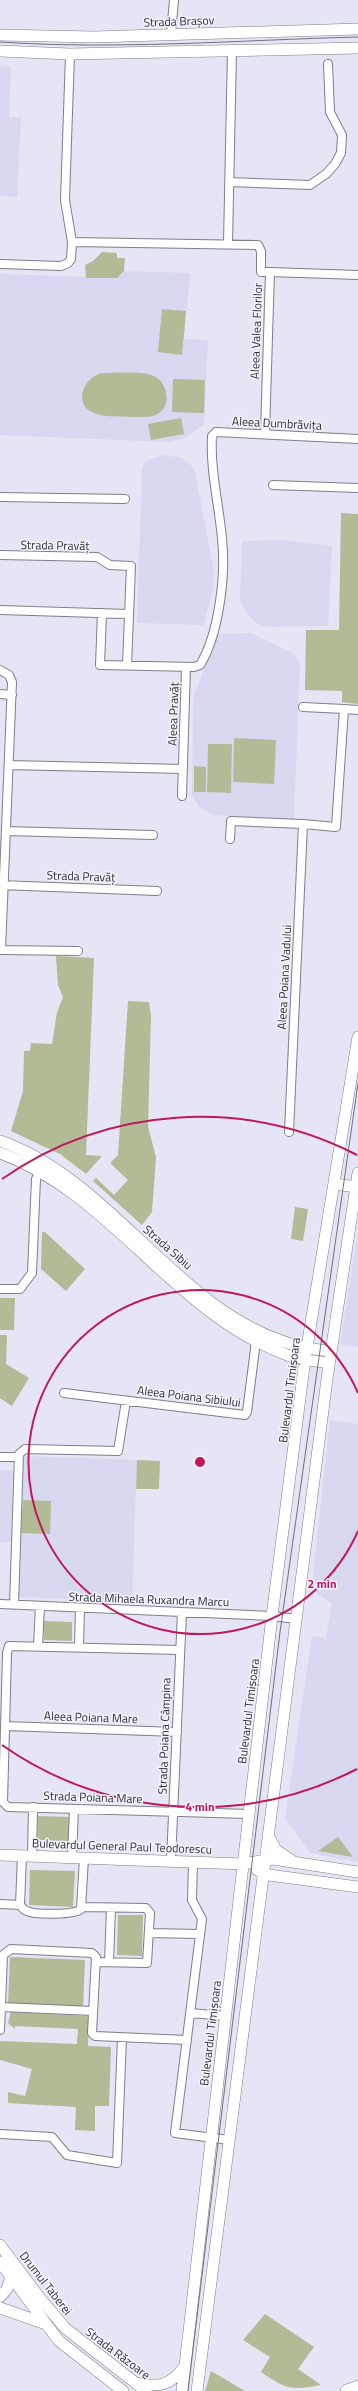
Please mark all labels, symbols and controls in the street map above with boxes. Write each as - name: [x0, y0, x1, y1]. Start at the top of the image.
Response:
- street label: Strada Brașov: [143, 10, 215, 32]
- street label: Aleea Valea Florilor: [245, 283, 267, 379]
- street label: Aleea Dumbrăvița: [232, 411, 322, 435]
- street label: Strada Pravăț: [20, 535, 90, 555]
- street label: Aleea Pravăț: [162, 681, 184, 746]
- street label: Strada Pravăț: [46, 865, 117, 887]
- street label: Aleea Poiana Vadului: [272, 924, 296, 1030]
- street label: Strada Sibiu: [139, 1220, 197, 1274]
- street label: Bulevardul Timișoara: [273, 1336, 305, 1444]
- street label: Aleea Poiana Sibiului: [136, 1380, 242, 1412]
- centre of rings: [193, 1455, 207, 1469]
- text: 2 min: [307, 1574, 337, 1593]
- street label: Strada Mihaela Ruxandra Marcu: [68, 1587, 230, 1611]
- street label: Bulevardul Timișoara: [232, 1657, 264, 1765]
- street label: Strada Poiana Câmpina: [152, 1677, 176, 1795]
- street label: Aleea Poiana Mare: [44, 1706, 138, 1728]
- street label: Strada Poiana Mare: [43, 1786, 143, 1808]
- text: 4 min: [185, 1797, 215, 1816]
- street label: Bulevardul General Paul Teodorescu: [32, 1833, 212, 1859]
- street label: Bulevardul Timișoara: [194, 1979, 226, 2087]
- street label: Drumul Taberei: [15, 2247, 77, 2319]
- street label: Strada Răzoare: [82, 2322, 154, 2384]

